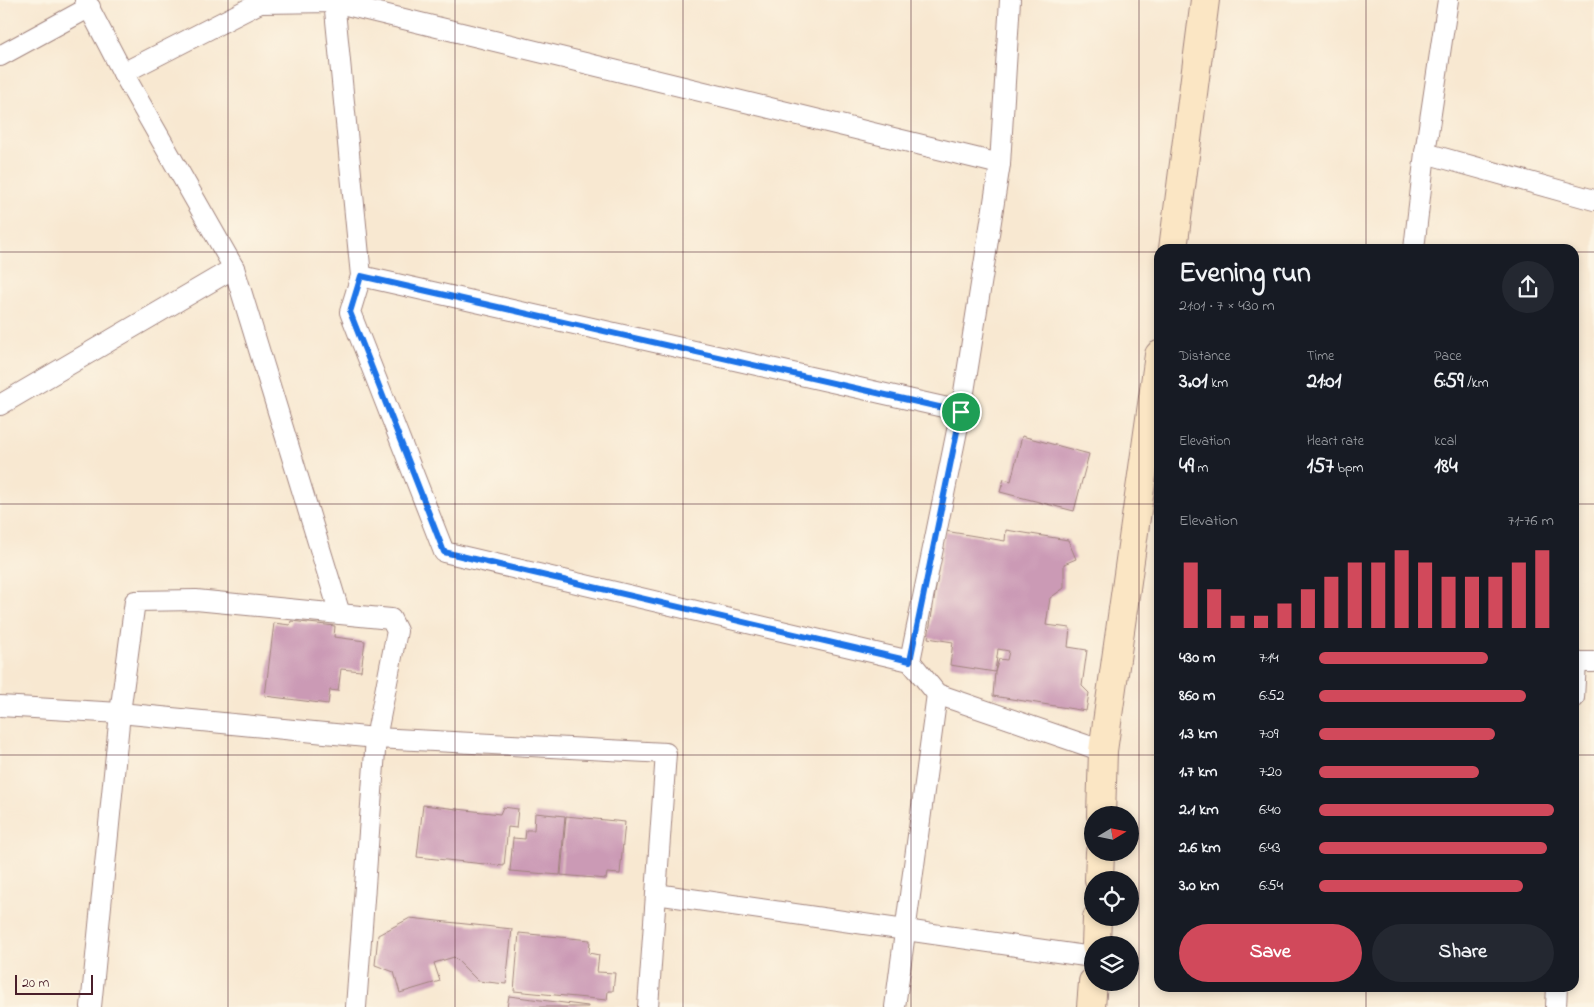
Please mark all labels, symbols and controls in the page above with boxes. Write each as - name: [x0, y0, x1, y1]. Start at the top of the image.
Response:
- text: Evening run: [1179, 254, 1311, 295]
- button: share: [1502, 261, 1554, 313]
- text: 21:01 · 7 × 430 m: [1179, 294, 1275, 318]
- text: Distance: [1179, 346, 1231, 367]
- text: Time: [1307, 346, 1334, 367]
- text: Pace: [1434, 346, 1462, 367]
- text: 3.01: [1179, 367, 1208, 397]
- text: 21:01: [1307, 367, 1341, 397]
- text: 6:59: [1434, 367, 1464, 397]
- text: km: [1208, 373, 1228, 394]
- text: /km: [1464, 373, 1489, 394]
- pin: [940, 391, 982, 433]
- icon: arrive: [947, 398, 975, 426]
- text: Elevation: [1179, 431, 1230, 452]
- text: Heart rate: [1307, 431, 1364, 452]
- text: kcal: [1434, 431, 1457, 452]
- text: 49: [1179, 452, 1194, 482]
- text: 157: [1307, 452, 1334, 482]
- text: 184: [1434, 452, 1458, 482]
- text: m: [1194, 458, 1208, 479]
- text: bpm: [1334, 458, 1363, 479]
- text: Elevation: [1179, 509, 1238, 533]
- text: 71–76 m: [1508, 509, 1554, 533]
- text: 430 m: [1179, 646, 1216, 670]
- text: 7:14: [1259, 646, 1279, 670]
- text: 860 m: [1179, 684, 1215, 708]
- text: 6:52: [1259, 684, 1285, 708]
- text: 1.3 km: [1179, 722, 1217, 746]
- text: 7:09: [1259, 722, 1279, 746]
- text: 1.7 km: [1179, 760, 1217, 784]
- text: 7:20: [1259, 760, 1282, 784]
- text: 2.1 km: [1179, 798, 1219, 822]
- text: 6:40: [1259, 798, 1281, 822]
- north arrow: [1084, 806, 1139, 861]
- map controls: [1084, 806, 1139, 991]
- text: 2.6 km: [1179, 836, 1221, 860]
- text: 6:43: [1259, 836, 1281, 860]
- button: locate: [1084, 871, 1139, 926]
- text: 3.0 km: [1179, 874, 1219, 898]
- text: 6:54: [1259, 874, 1283, 898]
- button: Save: [1179, 924, 1362, 982]
- button: Share: [1372, 924, 1554, 982]
- button: layers: [1084, 936, 1139, 991]
- scale bar: [15, 972, 92, 995]
- text: 20 m: [22, 973, 49, 994]

